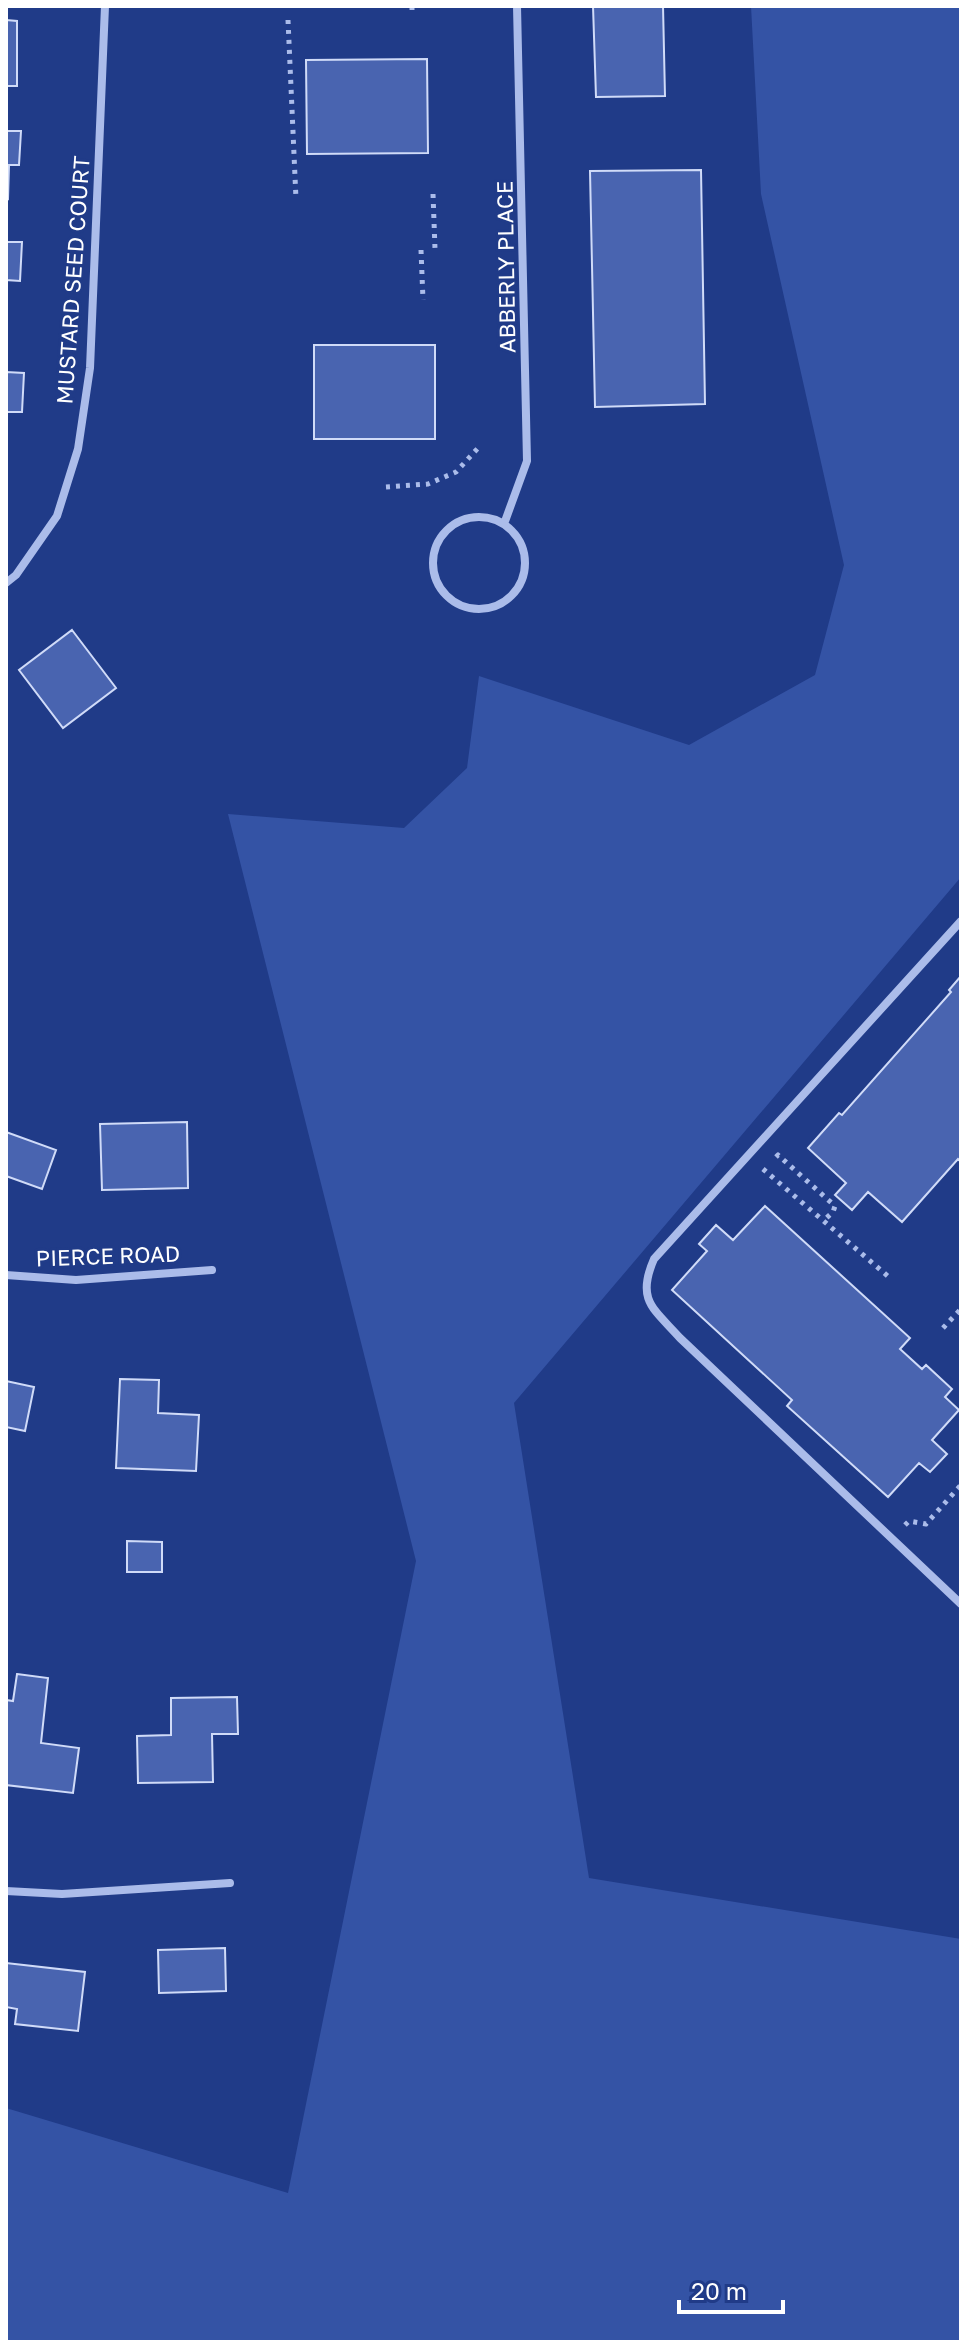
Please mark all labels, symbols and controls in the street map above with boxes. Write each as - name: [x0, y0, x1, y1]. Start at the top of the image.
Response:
- street label: MUSTARD SEED COURT: [50, 155, 95, 405]
- street label: ABBERLY PLACE: [490, 181, 521, 353]
- street label: PIERCE ROAD: [35, 1239, 181, 1272]
- scale bar: [679, 2264, 783, 2314]
- text: 20 m: [691, 2276, 747, 2305]

